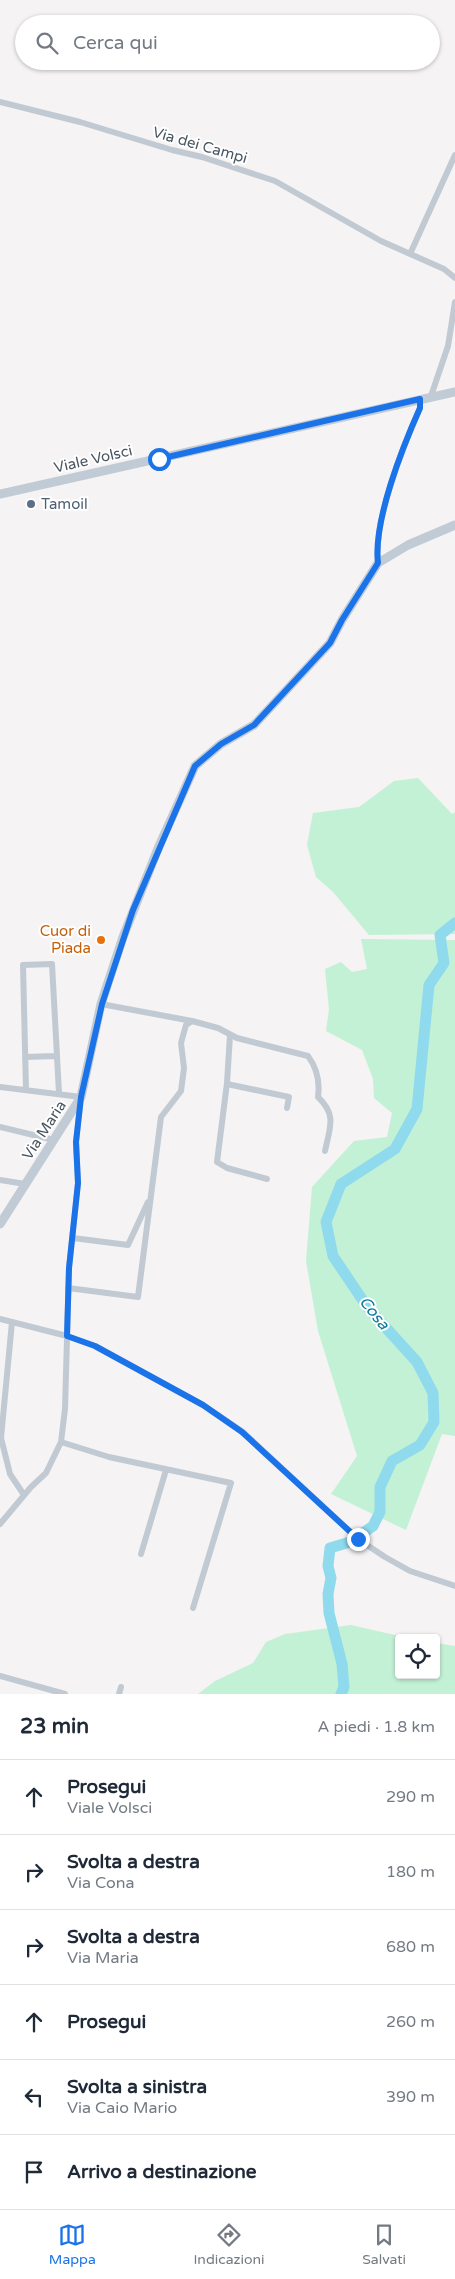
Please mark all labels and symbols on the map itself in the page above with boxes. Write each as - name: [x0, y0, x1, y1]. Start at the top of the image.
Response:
- street label: Via dei Campi: [151, 123, 249, 167]
- street label: Viale Volsci: [52, 441, 134, 477]
- route start: [148, 448, 171, 471]
- place label: Tamoil: [41, 495, 88, 513]
- marker: Tamoil: [25, 498, 37, 510]
- place label: Cuor di Piada: [40, 922, 91, 957]
- marker: Cuor di Piada: [95, 934, 107, 946]
- street label: Via Maria: [18, 1097, 70, 1163]
- water label: Cosa: [355, 1292, 394, 1335]
- route end: [347, 1528, 370, 1551]

